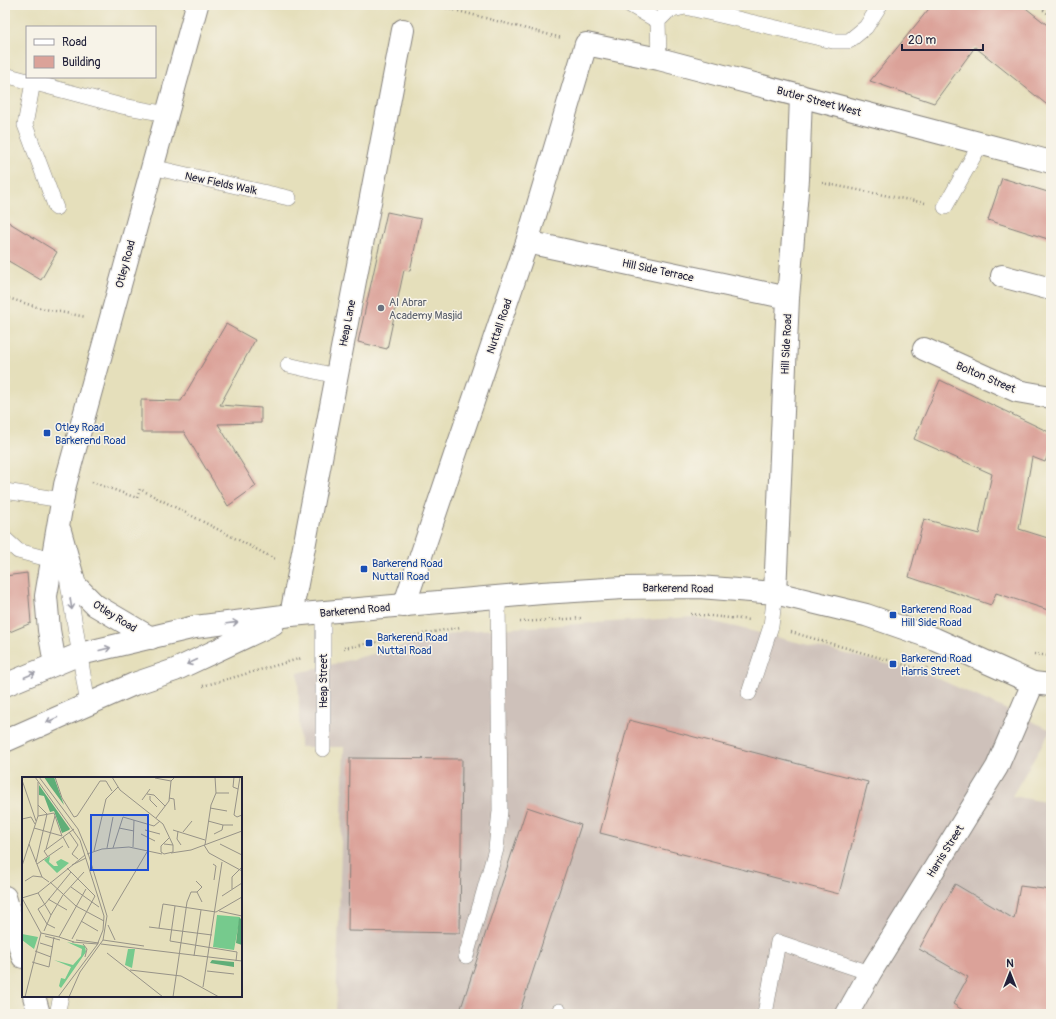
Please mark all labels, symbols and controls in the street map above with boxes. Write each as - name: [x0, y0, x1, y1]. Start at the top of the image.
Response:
- legend: [26, 26, 156, 78]
- scale bar: [902, 26, 983, 52]
- text: 20 m: [908, 33, 937, 48]
- text: Road: [62, 35, 87, 50]
- text: Building: [62, 55, 101, 70]
- street label: Butler Street West: [775, 84, 863, 119]
- street label: New Fields Walk: [183, 169, 259, 198]
- street label: Otley Road: [113, 239, 138, 290]
- street label: Hill Side Terrace: [621, 257, 696, 285]
- place label: Al Abrar Academy Masjid: [389, 296, 462, 322]
- street label: Nuttall Road: [484, 297, 515, 355]
- street label: Heap Lane: [337, 298, 358, 348]
- marker: Al Abrar Academy Masjid: [376, 303, 386, 313]
- street label: Hill Side Road: [778, 313, 795, 375]
- street label: Bolton Street: [954, 359, 1018, 396]
- place label: Otley Road Barkerend Road: [55, 421, 126, 447]
- marker: Otley Road Barkerend Road: [42, 428, 52, 438]
- place label: Barkerend Road Nuttall Road: [372, 557, 443, 583]
- marker: Barkerend Road Nuttall Road: [359, 564, 369, 574]
- street label: Barkerend Road: [642, 581, 714, 596]
- one-way arrow: [67, 597, 75, 610]
- street label: Otley Road: [90, 598, 139, 635]
- street label: Barkerend Road: [319, 601, 391, 620]
- place label: Barkerend Road Hill Side Road: [901, 603, 972, 629]
- marker: Barkerend Road Hill Side Road: [888, 610, 898, 620]
- one-way arrow: [226, 619, 239, 626]
- place label: Barkerend Road Nuttal Road: [377, 631, 448, 657]
- marker: Barkerend Road Nuttal Road: [364, 638, 374, 648]
- one-way arrow: [98, 644, 111, 652]
- place label: Barkerend Road Harris Street: [901, 652, 972, 678]
- street label: Heap Street: [317, 653, 330, 708]
- one-way arrow: [186, 659, 198, 666]
- marker: Barkerend Road Harris Street: [888, 659, 898, 669]
- one-way arrow: [23, 670, 35, 678]
- one-way arrow: [46, 717, 58, 724]
- inset map: [22, 777, 242, 997]
- street label: Harris Street: [924, 822, 967, 880]
- north arrow: [990, 953, 1030, 993]
- text: N: [1006, 957, 1014, 970]

